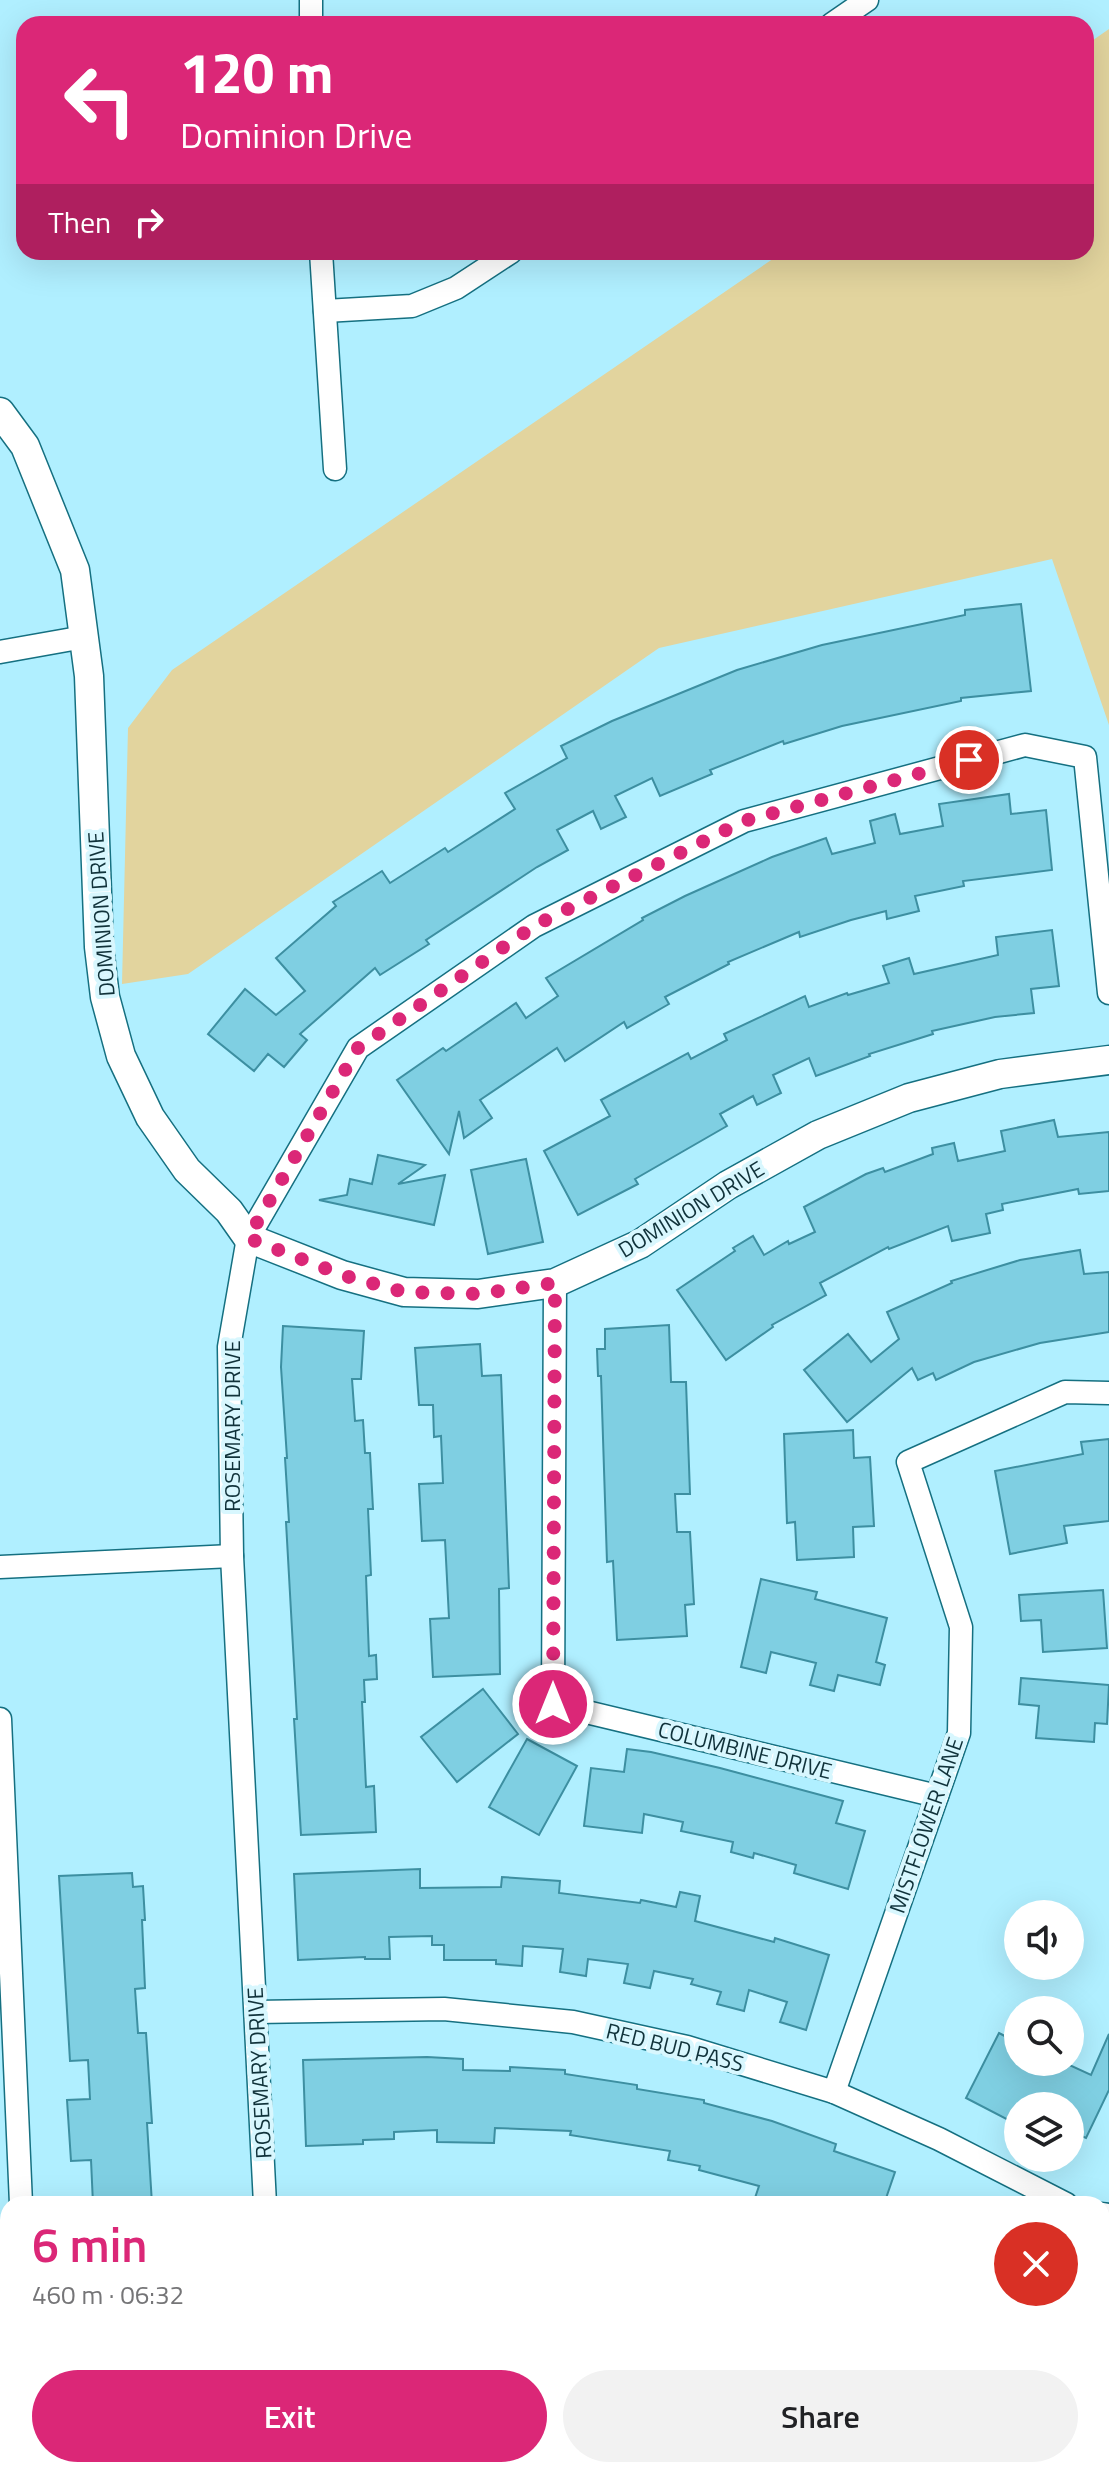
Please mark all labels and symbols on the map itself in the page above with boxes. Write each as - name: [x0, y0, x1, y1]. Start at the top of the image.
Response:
- pin: [935, 726, 1003, 794]
- street label: DOMINION DRIVE: [78, 830, 124, 998]
- street label: DOMINION DRIVE: [611, 1152, 771, 1266]
- street label: ROSEMARY DRIVE: [215, 1340, 249, 1512]
- position arrow: [511, 1662, 595, 1746]
- street label: COLUMBINE DRIVE: [654, 1712, 836, 1788]
- street label: MISTFLOWER LANE: [880, 1732, 972, 1918]
- street label: ROSEMARY DRIVE: [238, 1986, 280, 2160]
- street label: RED BUD PASS: [603, 2013, 747, 2081]

